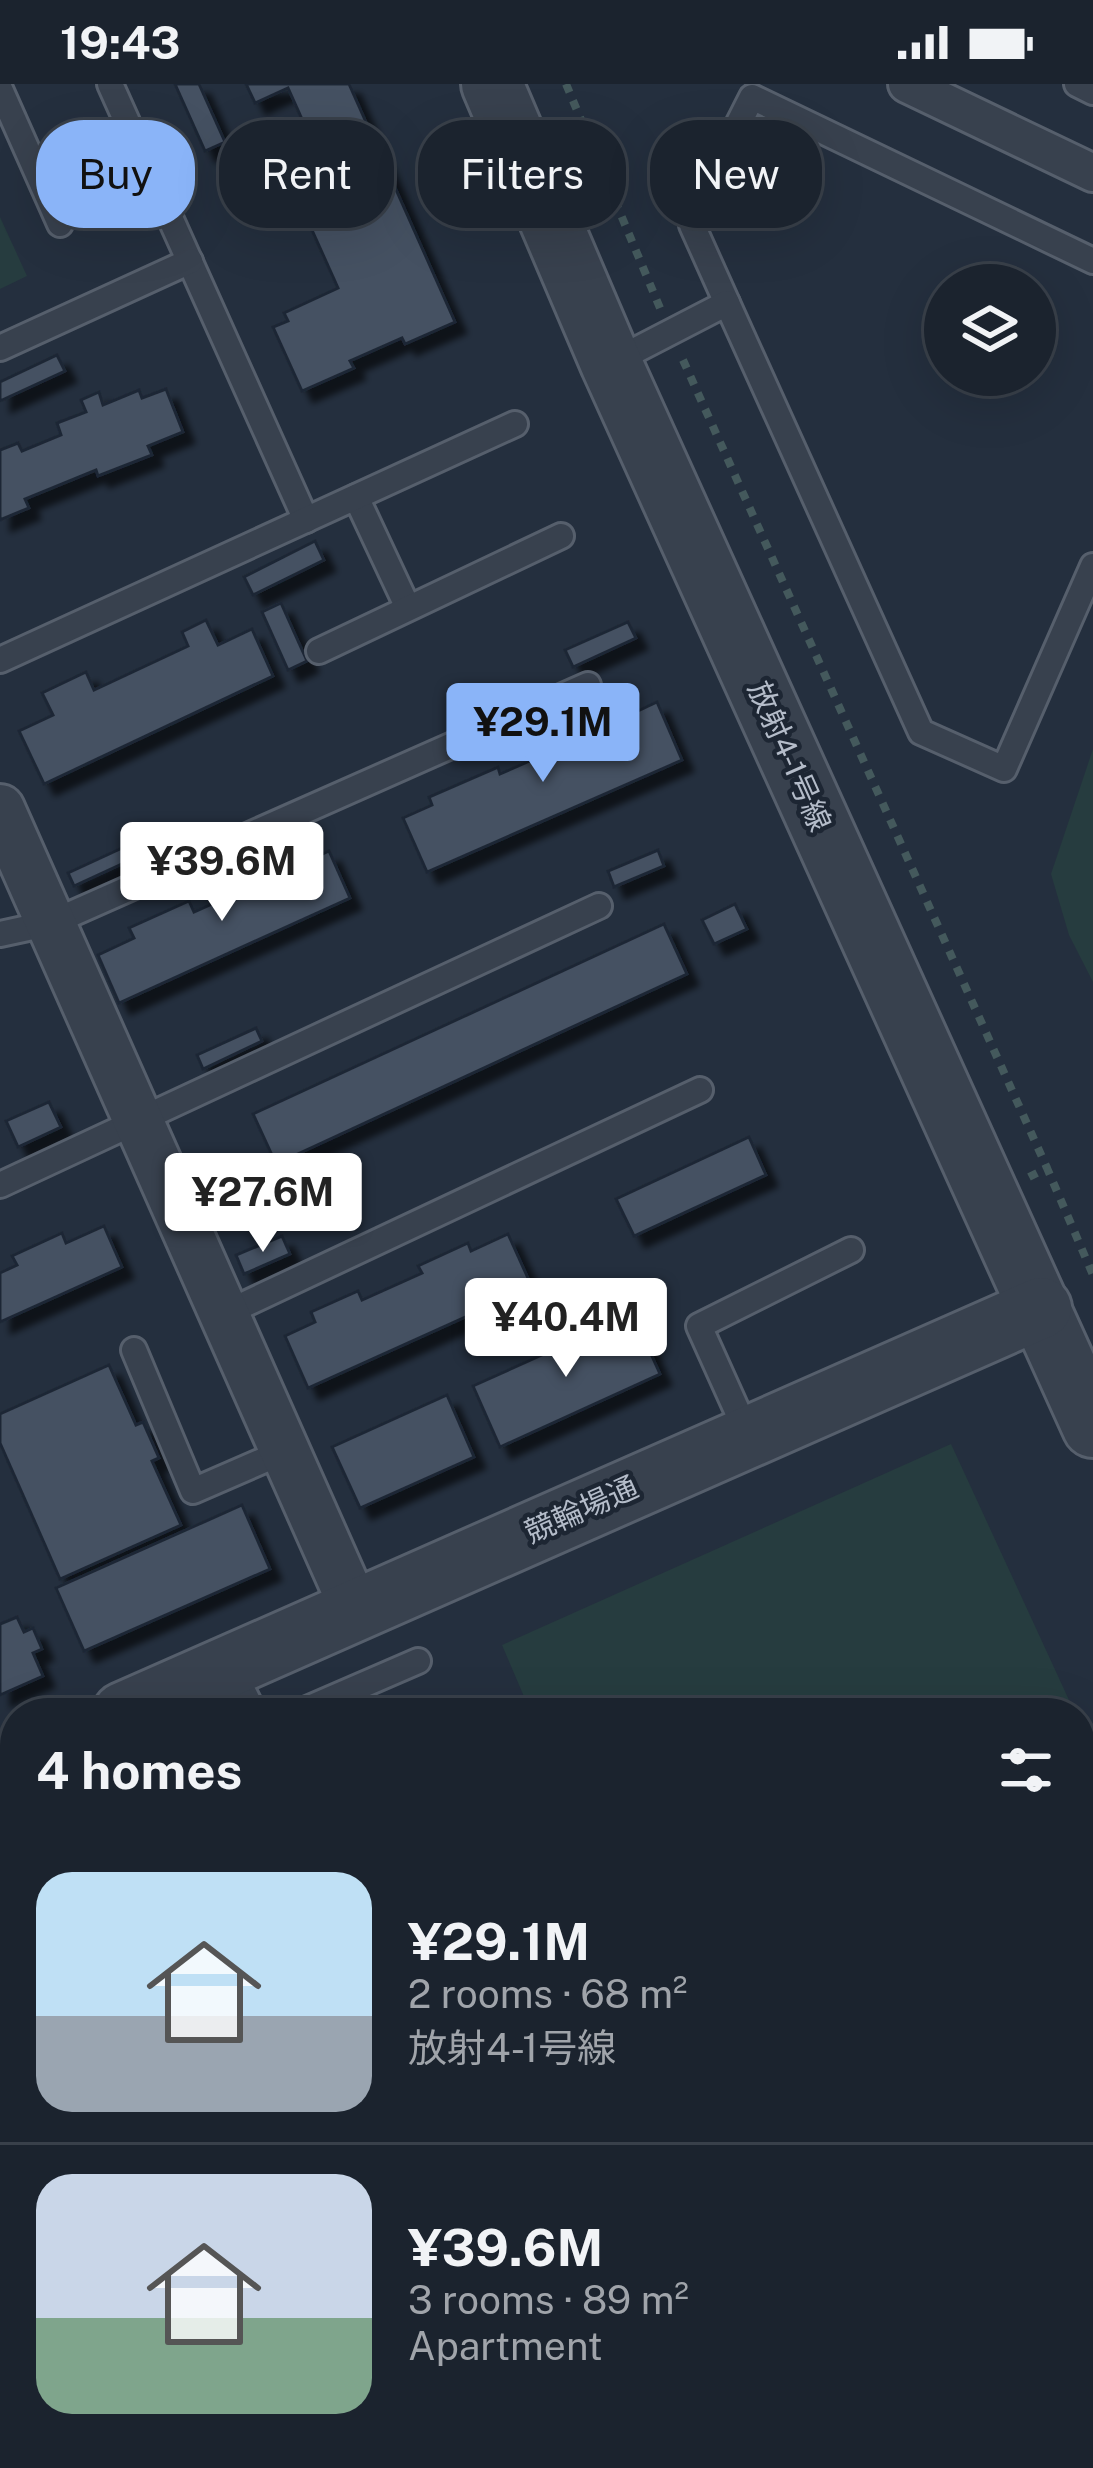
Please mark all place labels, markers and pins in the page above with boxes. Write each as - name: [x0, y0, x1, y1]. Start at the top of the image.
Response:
- pin: ¥29.1M: [445, 683, 641, 785]
- pin: ¥39.6M: [124, 822, 320, 924]
- pin: ¥27.6M: [165, 1153, 361, 1255]
- pin: ¥40.4M: [468, 1278, 664, 1380]

